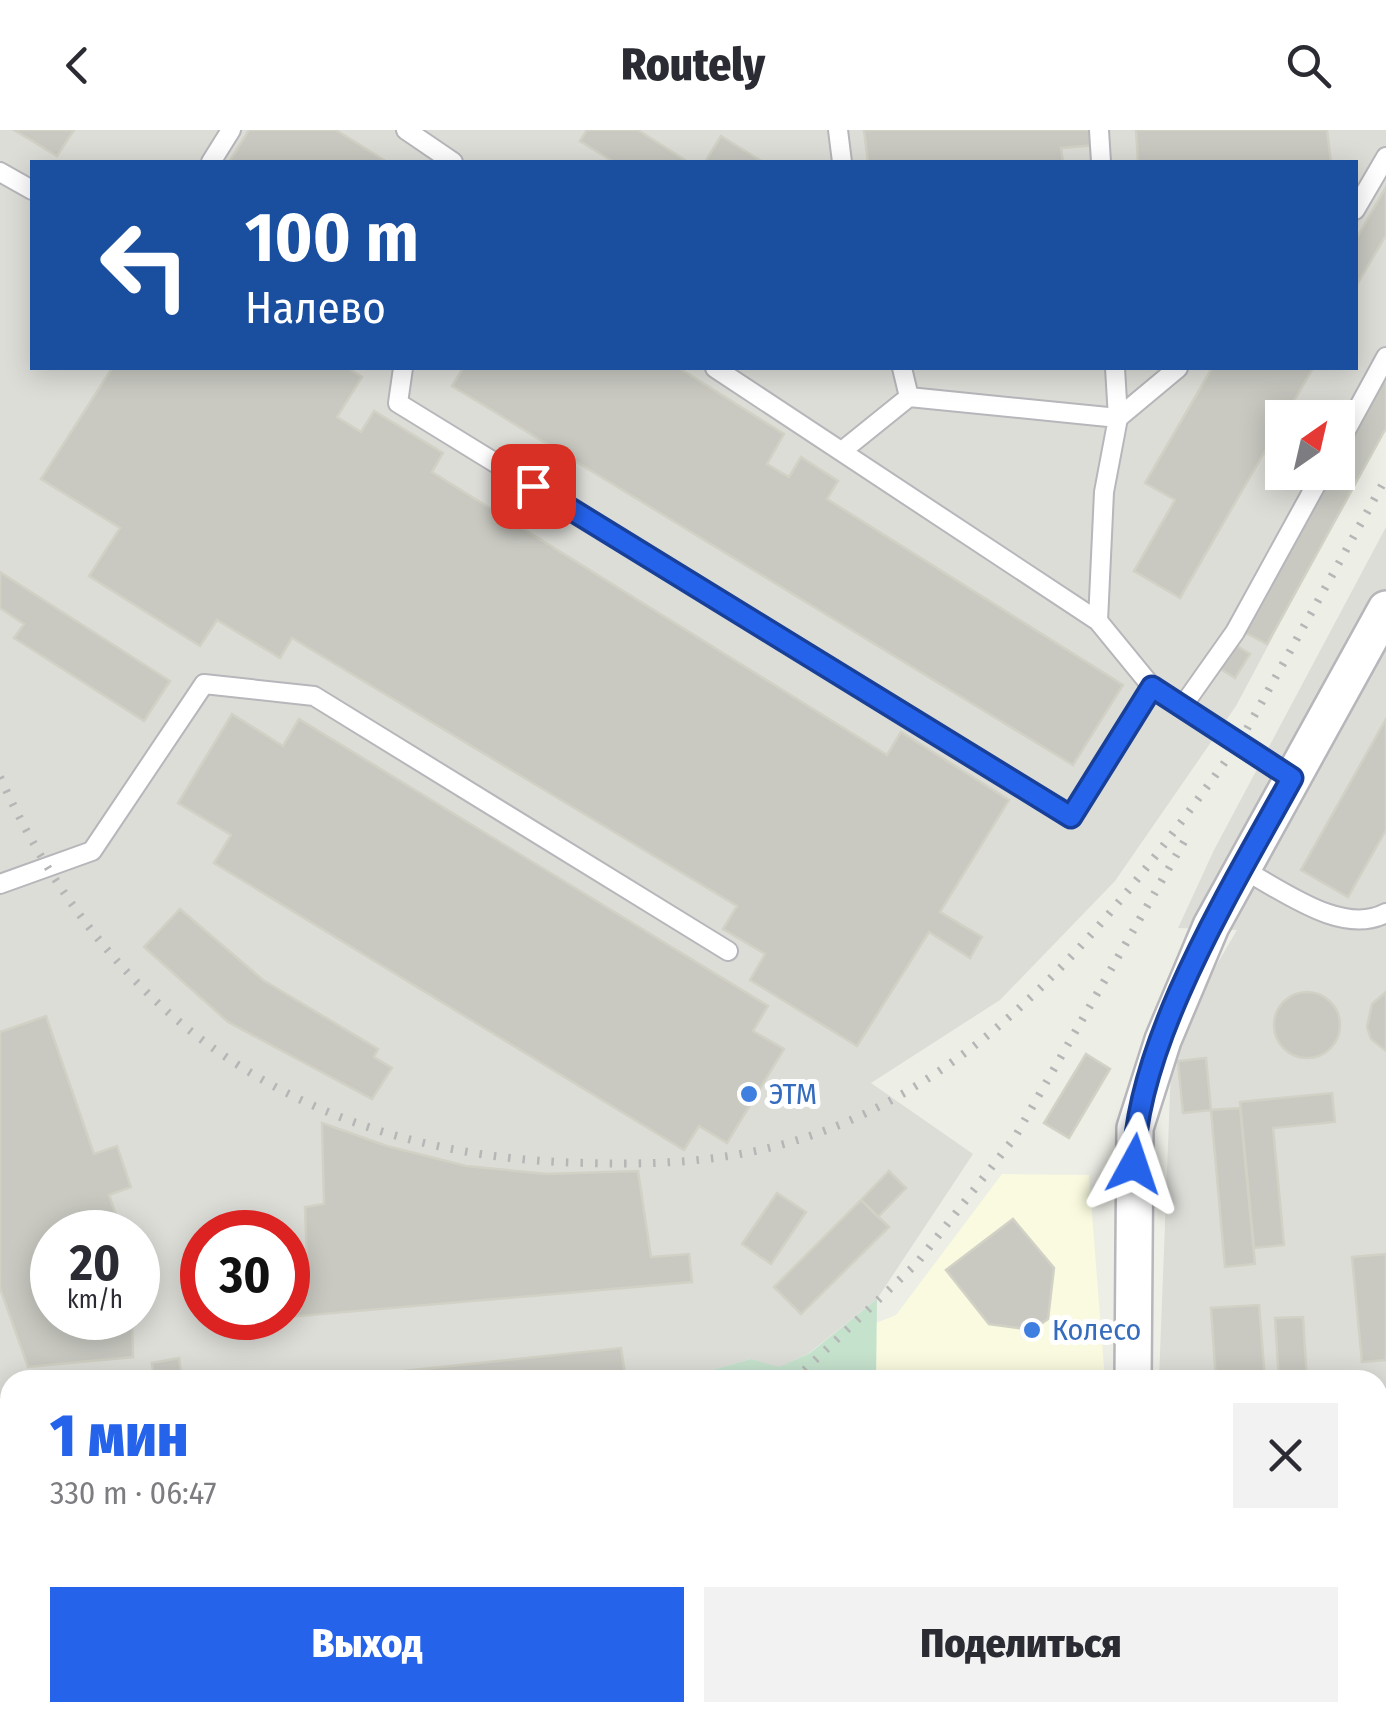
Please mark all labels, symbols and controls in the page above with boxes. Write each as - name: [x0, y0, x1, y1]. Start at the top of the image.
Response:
- icon: back: [50, 38, 105, 93]
- text: Routely: [621, 38, 765, 92]
- icon: search: [1281, 38, 1336, 93]
- text: 100 m: [245, 196, 419, 280]
- icon: left: [80, 200, 210, 330]
- text: Налево: [245, 281, 386, 335]
- north arrow: [1265, 400, 1355, 490]
- map controls: [1265, 400, 1355, 490]
- pin: [491, 444, 576, 529]
- icon: arrive: [506, 459, 561, 514]
- place label: ЭТМ: [769, 1076, 817, 1112]
- marker: ЭТМ: [738, 1083, 760, 1105]
- position arrow: [1082, 1112, 1186, 1216]
- speed limit sign: 30: [180, 1210, 310, 1340]
- text: 20: [70, 1233, 120, 1293]
- text: km/h: [67, 1285, 123, 1315]
- place label: Колесо: [1052, 1312, 1141, 1348]
- marker: Колесо: [1021, 1319, 1043, 1341]
- text: 1 мин: [50, 1400, 189, 1472]
- button: close: [1233, 1403, 1338, 1508]
- text: 330 m · 06:47: [50, 1474, 217, 1512]
- button: Выход: [50, 1587, 684, 1702]
- button: Поделиться: [704, 1587, 1338, 1702]

